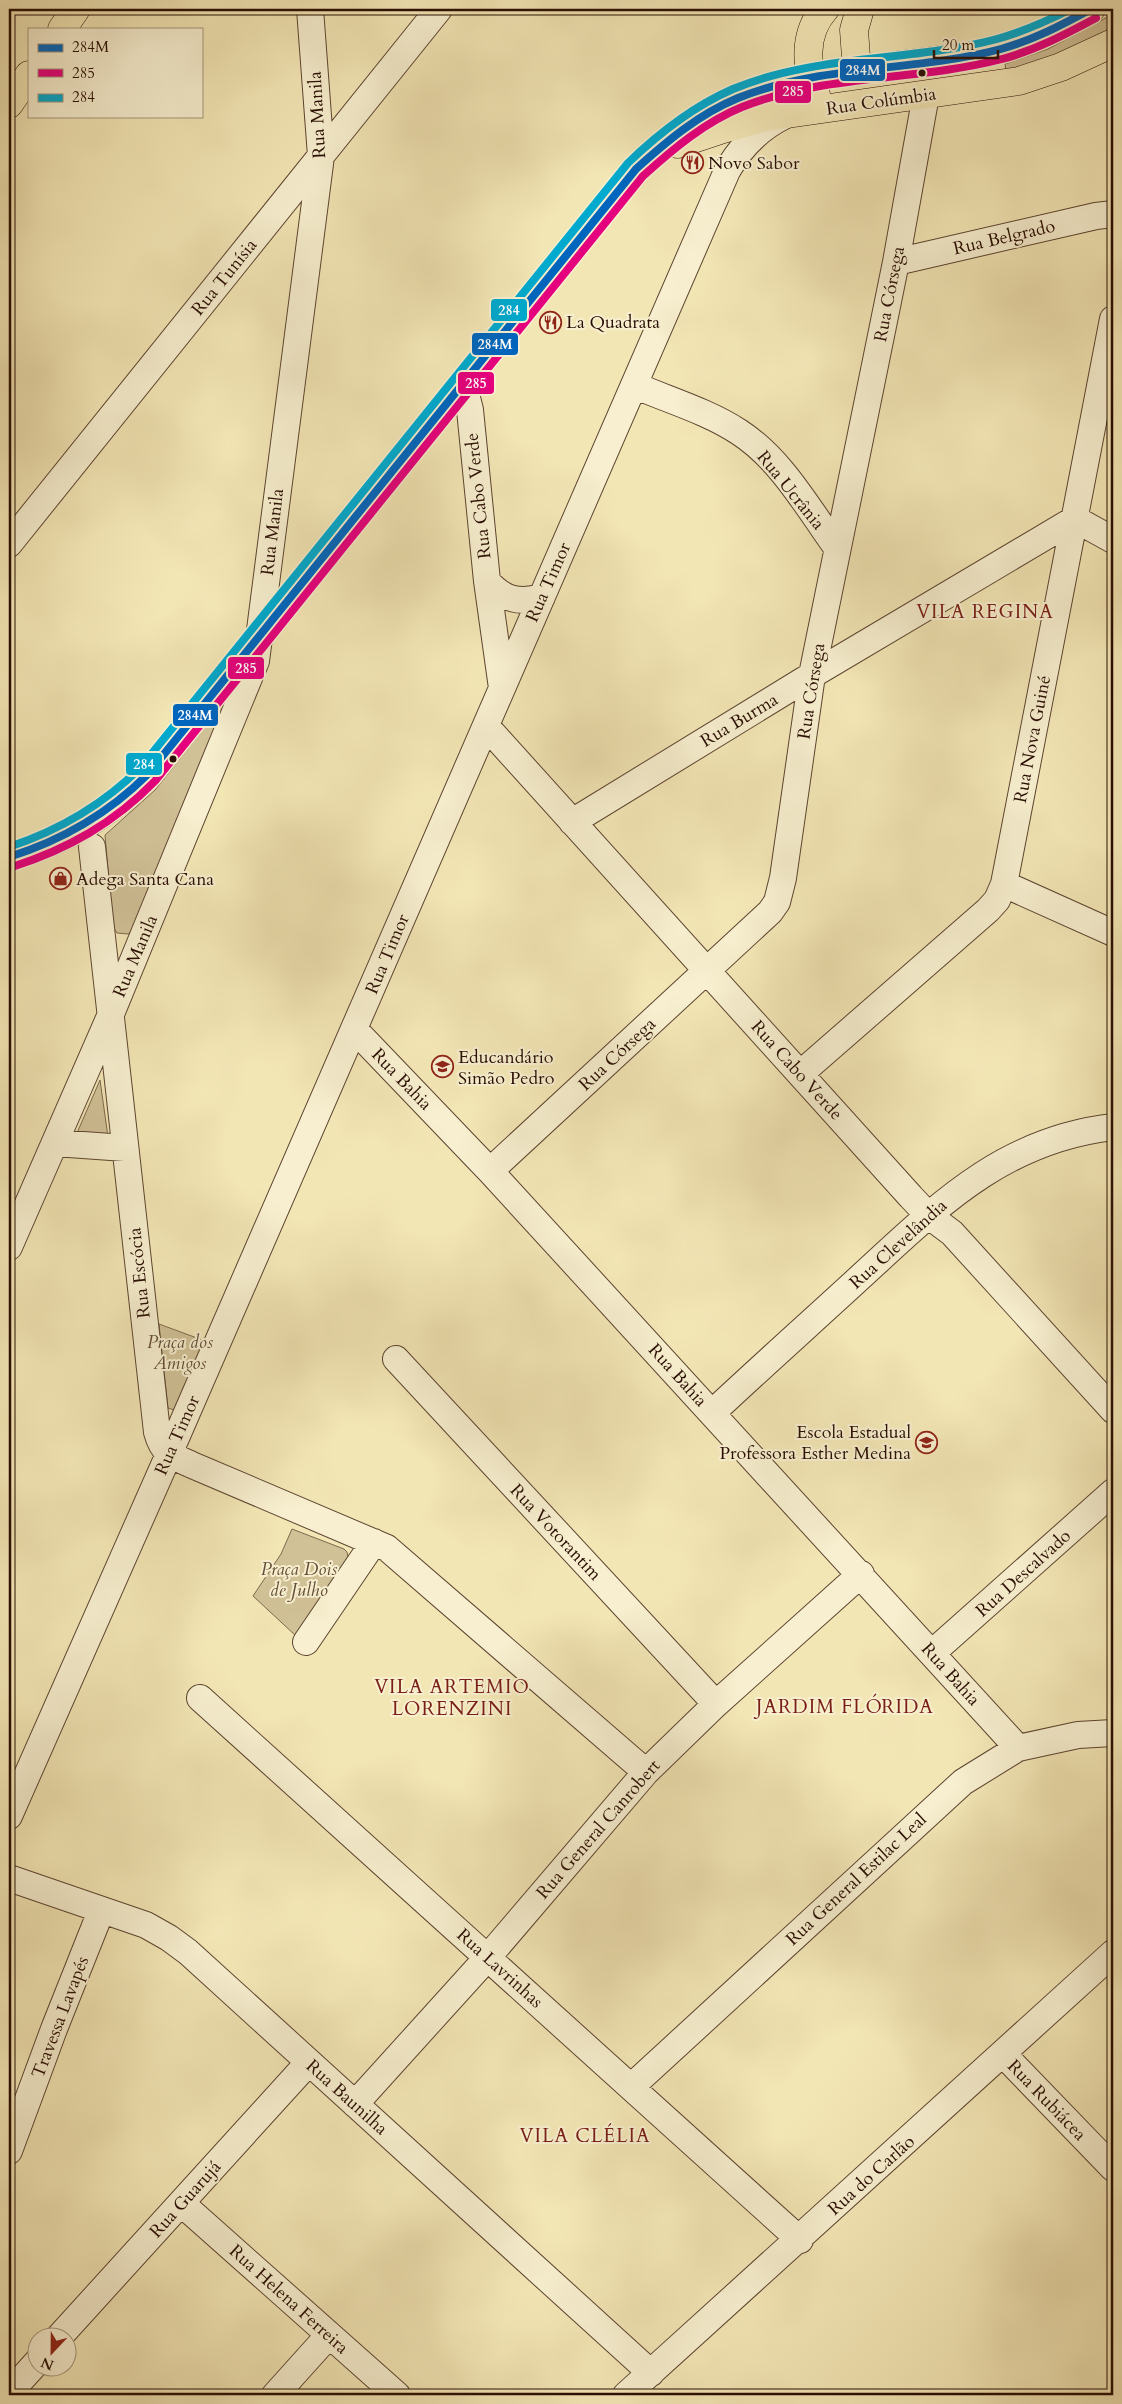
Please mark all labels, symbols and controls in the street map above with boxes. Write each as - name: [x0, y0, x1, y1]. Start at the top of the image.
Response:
- legend: [28, 28, 202, 118]
- scale bar: [934, 28, 998, 60]
- text: 20 m: [942, 35, 974, 55]
- text: 284M: [72, 37, 109, 57]
- line badge: 284M: [839, 58, 886, 82]
- text: 284M: [845, 61, 881, 80]
- text: 285: [72, 63, 95, 83]
- unlabelled marker: [917, 68, 927, 78]
- street label: Rua Manila: [303, 70, 332, 159]
- line badge: 285: [774, 80, 812, 104]
- street label: Rua Colúmbia: [825, 81, 938, 122]
- text: 285: [782, 82, 804, 101]
- text: 284: [72, 87, 95, 107]
- restaurant icon: Novo Sabor: [680, 151, 704, 175]
- place label: Novo Sabor: [708, 151, 800, 176]
- street label: Rua Belgrado: [951, 214, 1058, 261]
- street label: Rua Tunísia: [186, 233, 263, 321]
- street label: Rua Córsega: [868, 244, 911, 344]
- line badge: 284: [490, 298, 528, 322]
- text: 284: [498, 301, 520, 320]
- restaurant icon: La Quadrata: [538, 310, 562, 334]
- place label: La Quadrata: [566, 310, 660, 335]
- line badge: 284M: [471, 332, 519, 356]
- text: 284M: [477, 335, 513, 354]
- line badge: 285: [457, 371, 495, 395]
- text: 285: [465, 374, 487, 393]
- street label: Rua Cabo Verde: [459, 432, 498, 560]
- street label: Rua Ucrânia: [751, 445, 830, 535]
- street label: Rua Manila: [255, 487, 290, 577]
- street label: Rua Timor: [520, 538, 577, 626]
- district label: VILA REGINA: [916, 599, 1054, 625]
- street label: Rua Córsega: [792, 641, 831, 741]
- line badge: 285: [227, 656, 265, 680]
- text: 285: [235, 659, 257, 678]
- street label: Rua Nova Guiné: [1008, 673, 1057, 805]
- street label: Rua Burma: [696, 687, 783, 753]
- line badge: 284M: [172, 703, 219, 727]
- text: 284M: [177, 706, 213, 725]
- line badge: 284: [125, 752, 163, 776]
- unlabelled marker: [168, 754, 178, 764]
- text: 284: [133, 755, 155, 774]
- shop icon: Adega Santa Cana: [48, 867, 72, 891]
- place label: Adega Santa Cana: [76, 867, 214, 892]
- street label: Rua Timor: [359, 910, 416, 998]
- street label: Rua Manila: [107, 911, 164, 1001]
- street label: Rua Córsega: [573, 1012, 662, 1097]
- street label: Rua Cabo Verde: [745, 1015, 848, 1126]
- street label: Rua Bahia: [366, 1043, 438, 1116]
- place label: Educandário Simão Pedro: [458, 1045, 555, 1091]
- school or university icon: Educandário Simão Pedro: [430, 1055, 454, 1079]
- street label: Rua Clevelândia: [844, 1194, 953, 1295]
- street label: Rua Escócia: [122, 1226, 157, 1320]
- park label: Praça dos Amigos: [147, 1330, 213, 1376]
- street label: Rua Bahia: [642, 1338, 713, 1413]
- street label: Rua Timor: [149, 1391, 206, 1479]
- place label: Escola Estadual Professora Esther Medina: [719, 1420, 911, 1466]
- school or university icon: Escola Estadual Professora Esther Medina: [915, 1430, 939, 1454]
- street label: Rua Votorantim: [504, 1479, 608, 1587]
- street label: Rua Descalvado: [970, 1524, 1077, 1623]
- park label: Praça Dois de Julho: [261, 1557, 337, 1603]
- street label: Rua Bahia: [915, 1637, 986, 1712]
- district label: VILA ARTEMIO LORENZINI: [374, 1674, 530, 1722]
- district label: JARDIM FLÓRIDA: [753, 1693, 934, 1720]
- street label: Rua General Canrobert: [531, 1754, 666, 1905]
- street label: Rua General Estilac Leal: [780, 1807, 933, 1951]
- street label: Rua Lavrinhas: [451, 1923, 548, 2014]
- street label: Travessa Lavapés: [26, 1953, 95, 2082]
- street label: Rua Baunilha: [300, 2054, 393, 2141]
- street label: Rua Rubiácea: [1002, 2054, 1092, 2147]
- district label: VILA CLÉLIA: [520, 2123, 650, 2149]
- street label: Rua do Carlão: [822, 2129, 921, 2221]
- street label: Rua Guarujá: [144, 2155, 227, 2243]
- street label: Rua Helena Ferreira: [223, 2239, 354, 2360]
- north arrow: [28, 2326, 78, 2376]
- text: N: [38, 2353, 57, 2375]

